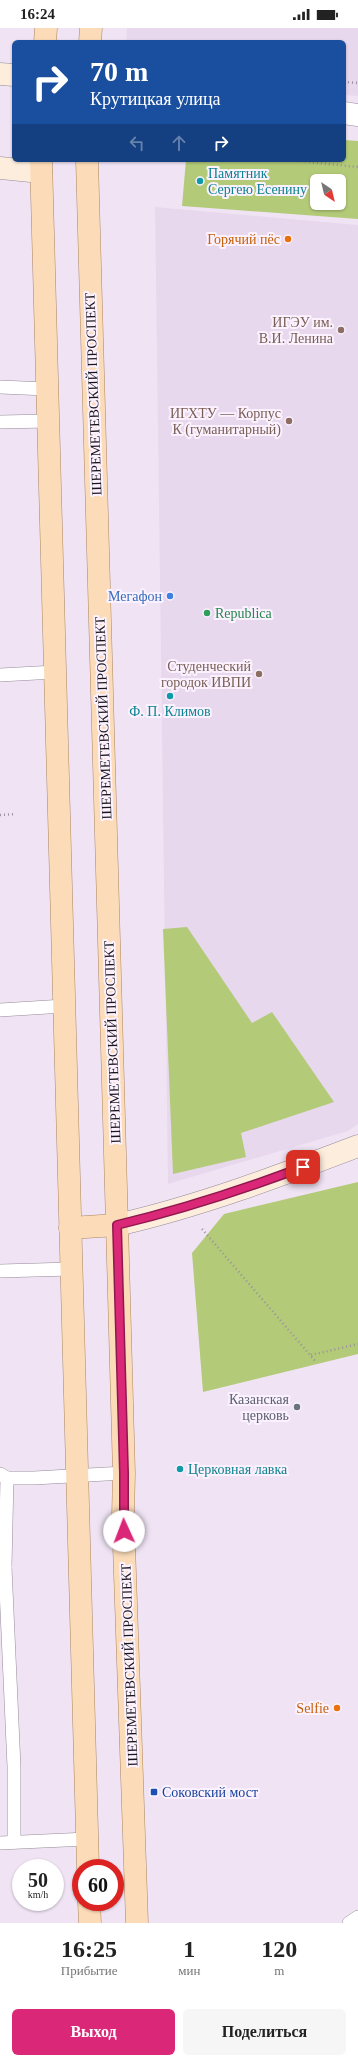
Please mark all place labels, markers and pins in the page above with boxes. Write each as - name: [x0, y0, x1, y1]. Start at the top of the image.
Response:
- place label: Памятник Сергею Есенину: [208, 166, 307, 197]
- marker: Памятник Сергею Есенину: [195, 176, 205, 186]
- place label: Горячий пёс: [207, 232, 280, 247]
- marker: Горячий пёс: [283, 234, 293, 244]
- place label: ИГЭУ им. В.И. Ленина: [259, 315, 334, 346]
- marker: ИГЭУ им. В.И. Ленина: [336, 325, 346, 335]
- place label: ИГХТУ — Корпус К (гуманитарный): [170, 406, 281, 438]
- marker: ИГХТУ — Корпус К (гуманитарный): [284, 416, 294, 426]
- place label: Мегафон: [108, 589, 163, 604]
- marker: Мегафон: [165, 591, 175, 601]
- place label: Republica: [215, 606, 273, 621]
- marker: Republica: [202, 608, 212, 618]
- place label: Студенческий городок ИВПИ: [161, 659, 252, 690]
- marker: Студенческий городок ИВПИ: [254, 669, 264, 679]
- marker: Ф. П. Климов: [165, 691, 175, 701]
- place label: Ф. П. Климов: [129, 704, 211, 719]
- pin: [286, 1150, 320, 1184]
- place label: Казанская церковь: [229, 1392, 290, 1423]
- marker: Казанская церковь: [292, 1402, 302, 1412]
- place label: Церковная лавка: [188, 1462, 288, 1477]
- marker: Церковная лавка: [175, 1464, 185, 1474]
- place label: Selfie: [296, 1701, 329, 1716]
- marker: Selfie: [332, 1703, 342, 1713]
- place label: Соковский мост: [162, 1785, 258, 1800]
- marker: Соковский мост: [149, 1787, 159, 1797]

